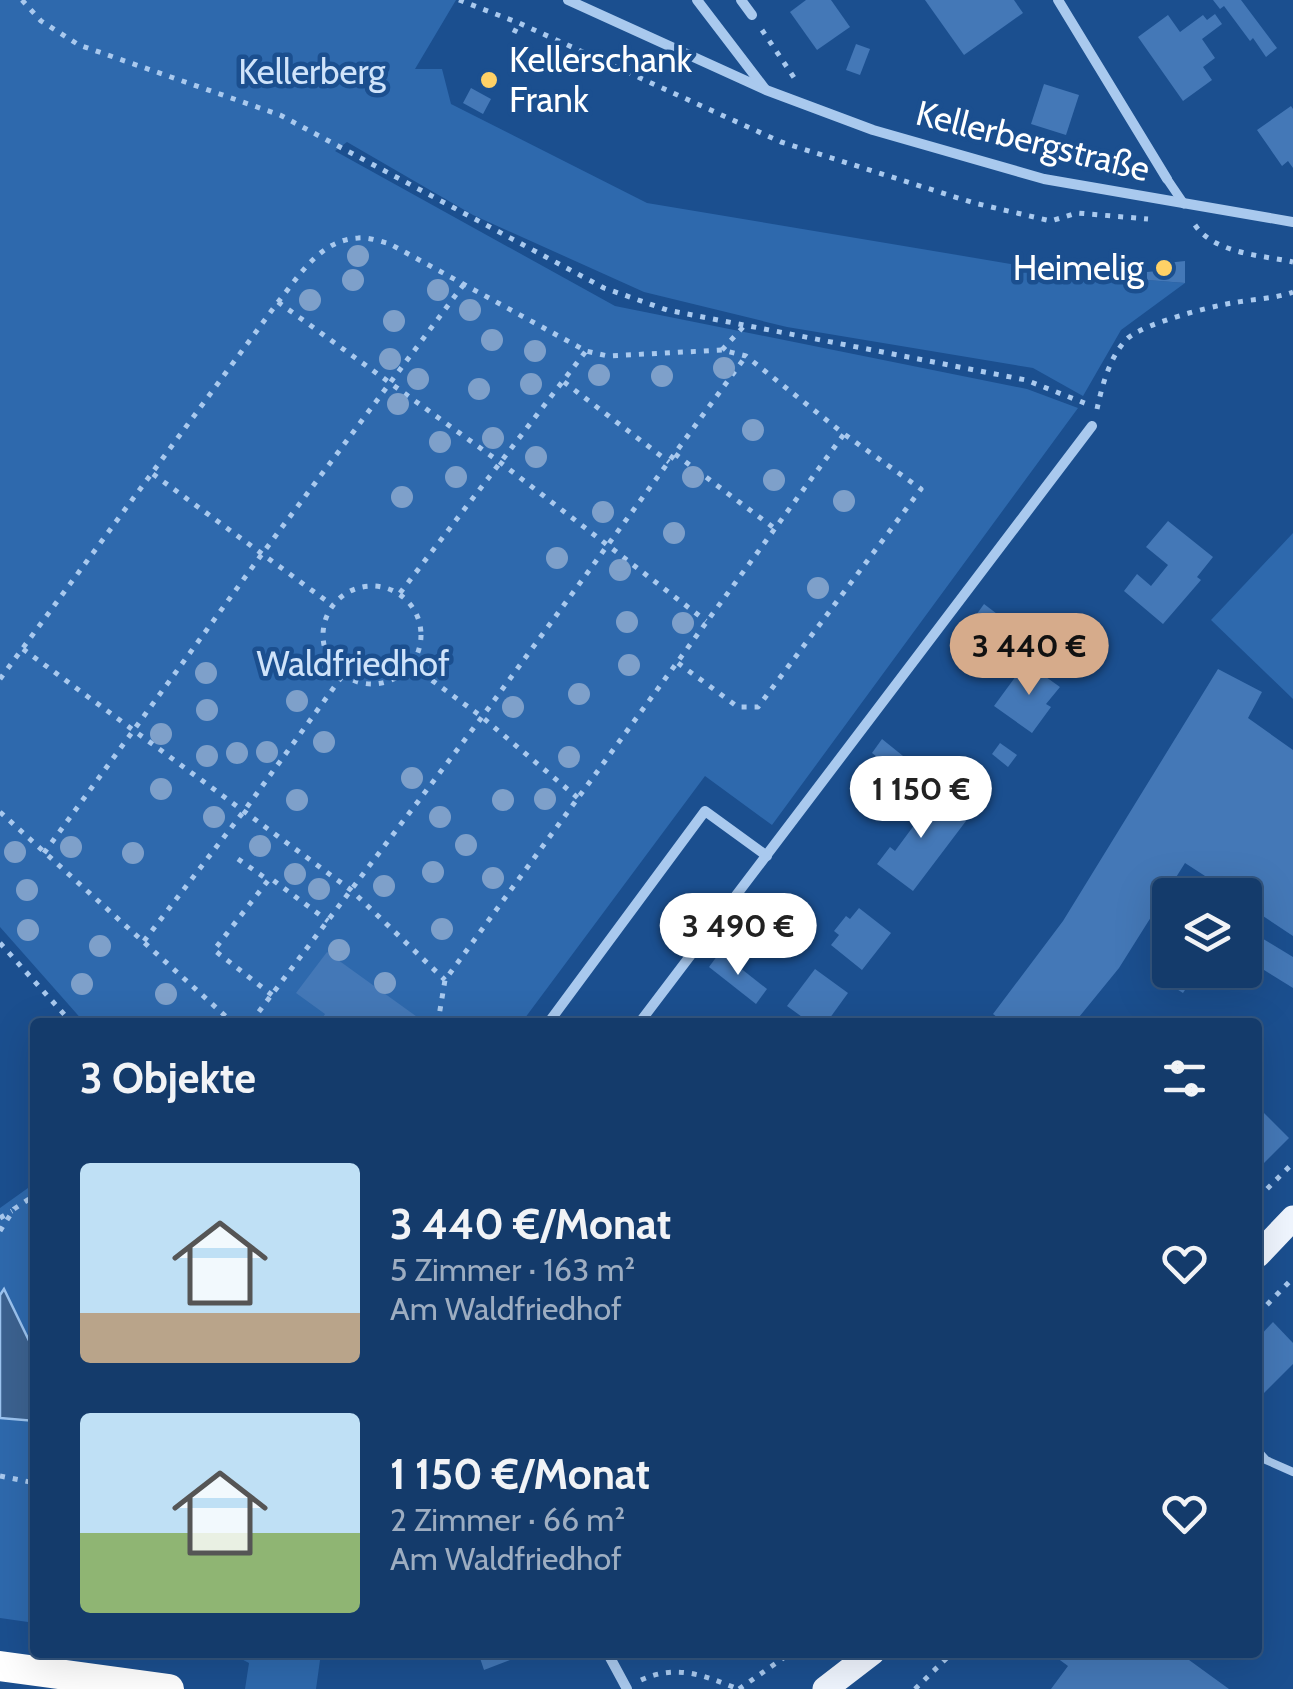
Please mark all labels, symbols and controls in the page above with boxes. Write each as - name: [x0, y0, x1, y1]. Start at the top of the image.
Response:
- place label: Kellerschank Frank: [509, 38, 693, 121]
- park label: Kellerberg: [238, 50, 386, 93]
- marker: Kellerschank Frank: [478, 69, 500, 91]
- street label: Kellerbergstraße: [912, 91, 1154, 190]
- place label: Heimelig: [1013, 246, 1145, 289]
- marker: Heimelig: [1153, 257, 1175, 279]
- pin: 3 440 €: [937, 613, 1121, 698]
- text: 3 440 €: [972, 626, 1086, 665]
- park label: Waldfriedhof: [256, 642, 450, 685]
- pin: 1 150 €: [829, 756, 1013, 841]
- text: 1 150 €: [872, 769, 970, 808]
- map controls: [1152, 878, 1262, 988]
- button: layers: [1152, 878, 1262, 988]
- pin: 3 490 €: [646, 893, 830, 978]
- text: 3 490 €: [682, 906, 794, 945]
- icon: filters: [1157, 1051, 1212, 1106]
- text: 3 Objekte: [80, 1052, 256, 1104]
- text: 3 440 €/Monat: [390, 1198, 671, 1250]
- icon: home: [160, 1203, 280, 1323]
- icon: heart: [1157, 1236, 1212, 1291]
- text: 5 Zimmer · 163 m²: [390, 1250, 635, 1289]
- text: Am Waldfriedhof: [390, 1289, 622, 1328]
- text: 1 150 €/Monat: [390, 1448, 650, 1500]
- icon: home: [160, 1453, 280, 1573]
- icon: heart: [1157, 1486, 1212, 1541]
- text: 2 Zimmer · 66 m²: [390, 1500, 625, 1539]
- text: Am Waldfriedhof: [390, 1539, 622, 1578]

